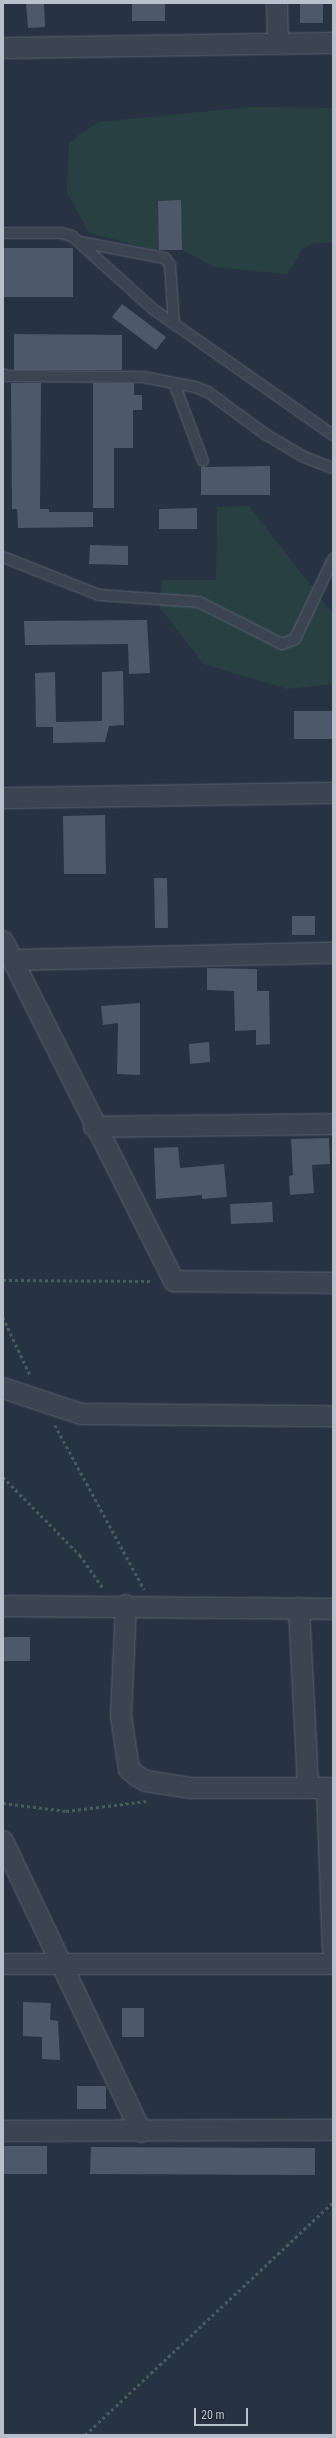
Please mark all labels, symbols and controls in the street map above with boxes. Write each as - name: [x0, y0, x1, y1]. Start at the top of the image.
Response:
- scale bar: [196, 2400, 250, 2426]
- text: 20 m: [201, 2408, 225, 2422]

